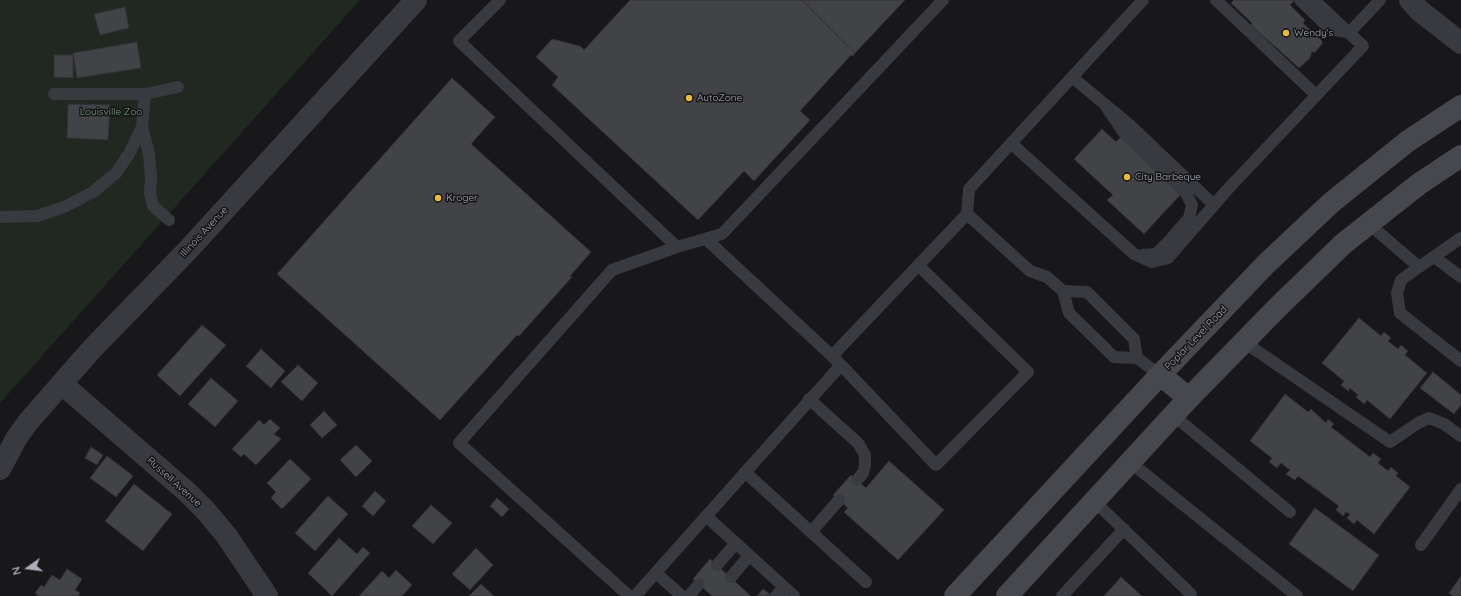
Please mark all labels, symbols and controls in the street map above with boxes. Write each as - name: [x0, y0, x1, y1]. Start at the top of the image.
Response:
- place label: Wendy's: [1294, 27, 1333, 39]
- marker: Wendy's: [1281, 28, 1291, 38]
- place label: AutoZone: [697, 92, 742, 104]
- marker: AutoZone: [684, 93, 694, 103]
- park label: Louisville Zoo: [80, 106, 142, 118]
- place label: City Barbeque: [1135, 171, 1201, 183]
- marker: City Barbeque: [1122, 172, 1132, 182]
- place label: Kroger: [446, 192, 478, 204]
- marker: Kroger: [433, 193, 443, 203]
- street label: Illinois Avenue: [178, 204, 230, 260]
- street label: Poplar Level Road: [1162, 303, 1230, 373]
- street label: Russell Avenue: [144, 455, 204, 509]
- north arrow: [8, 548, 48, 588]
- text: N: [9, 565, 24, 577]

